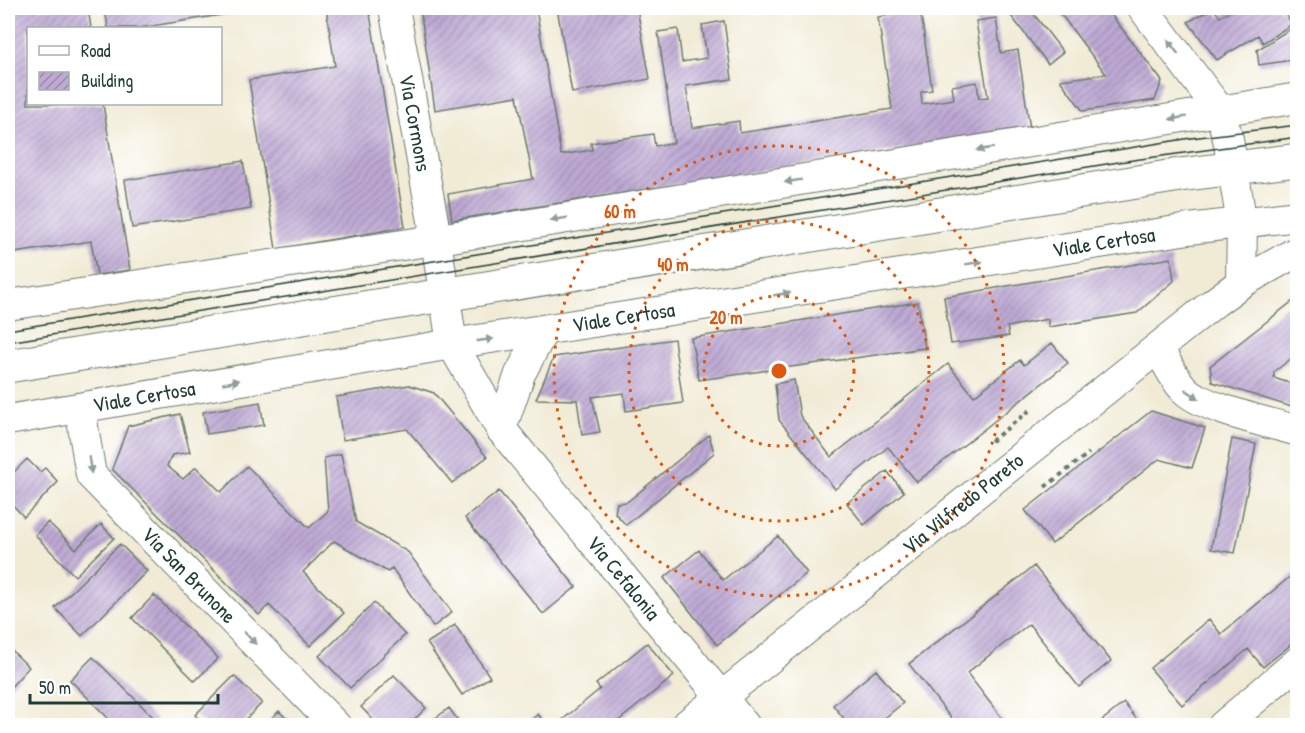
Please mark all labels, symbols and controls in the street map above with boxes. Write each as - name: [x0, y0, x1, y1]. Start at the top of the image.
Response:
- legend: [27, 27, 222, 105]
- text: Road: [81, 38, 111, 63]
- one-way arrow: [1167, 39, 1180, 55]
- text: Building: [81, 68, 133, 93]
- street label: Via Cormons: [392, 72, 439, 174]
- one-way arrow: [1168, 114, 1187, 123]
- one-way arrow: [976, 145, 995, 154]
- one-way arrow: [783, 176, 802, 185]
- text: 60 m: [604, 199, 636, 224]
- one-way arrow: [549, 215, 568, 224]
- street label: Viale Certosa: [1050, 220, 1157, 264]
- text: 40 m: [657, 252, 689, 277]
- one-way arrow: [965, 258, 984, 267]
- one-way arrow: [772, 289, 791, 298]
- street label: Viale Certosa: [570, 294, 677, 339]
- text: 20 m: [710, 305, 742, 330]
- one-way arrow: [476, 335, 495, 344]
- centre of rings: [769, 361, 789, 381]
- street label: Viale Certosa: [90, 373, 197, 419]
- one-way arrow: [221, 377, 240, 386]
- one-way arrow: [1184, 389, 1201, 400]
- street label: Via Vilfredo Pareto: [896, 446, 1029, 561]
- one-way arrow: [86, 456, 95, 475]
- street label: Via San Brunone: [135, 520, 243, 630]
- street label: Via Cefalonia: [580, 529, 667, 626]
- one-way arrow: [243, 630, 257, 645]
- scale bar: [30, 667, 218, 705]
- text: 50 m: [39, 675, 71, 700]

